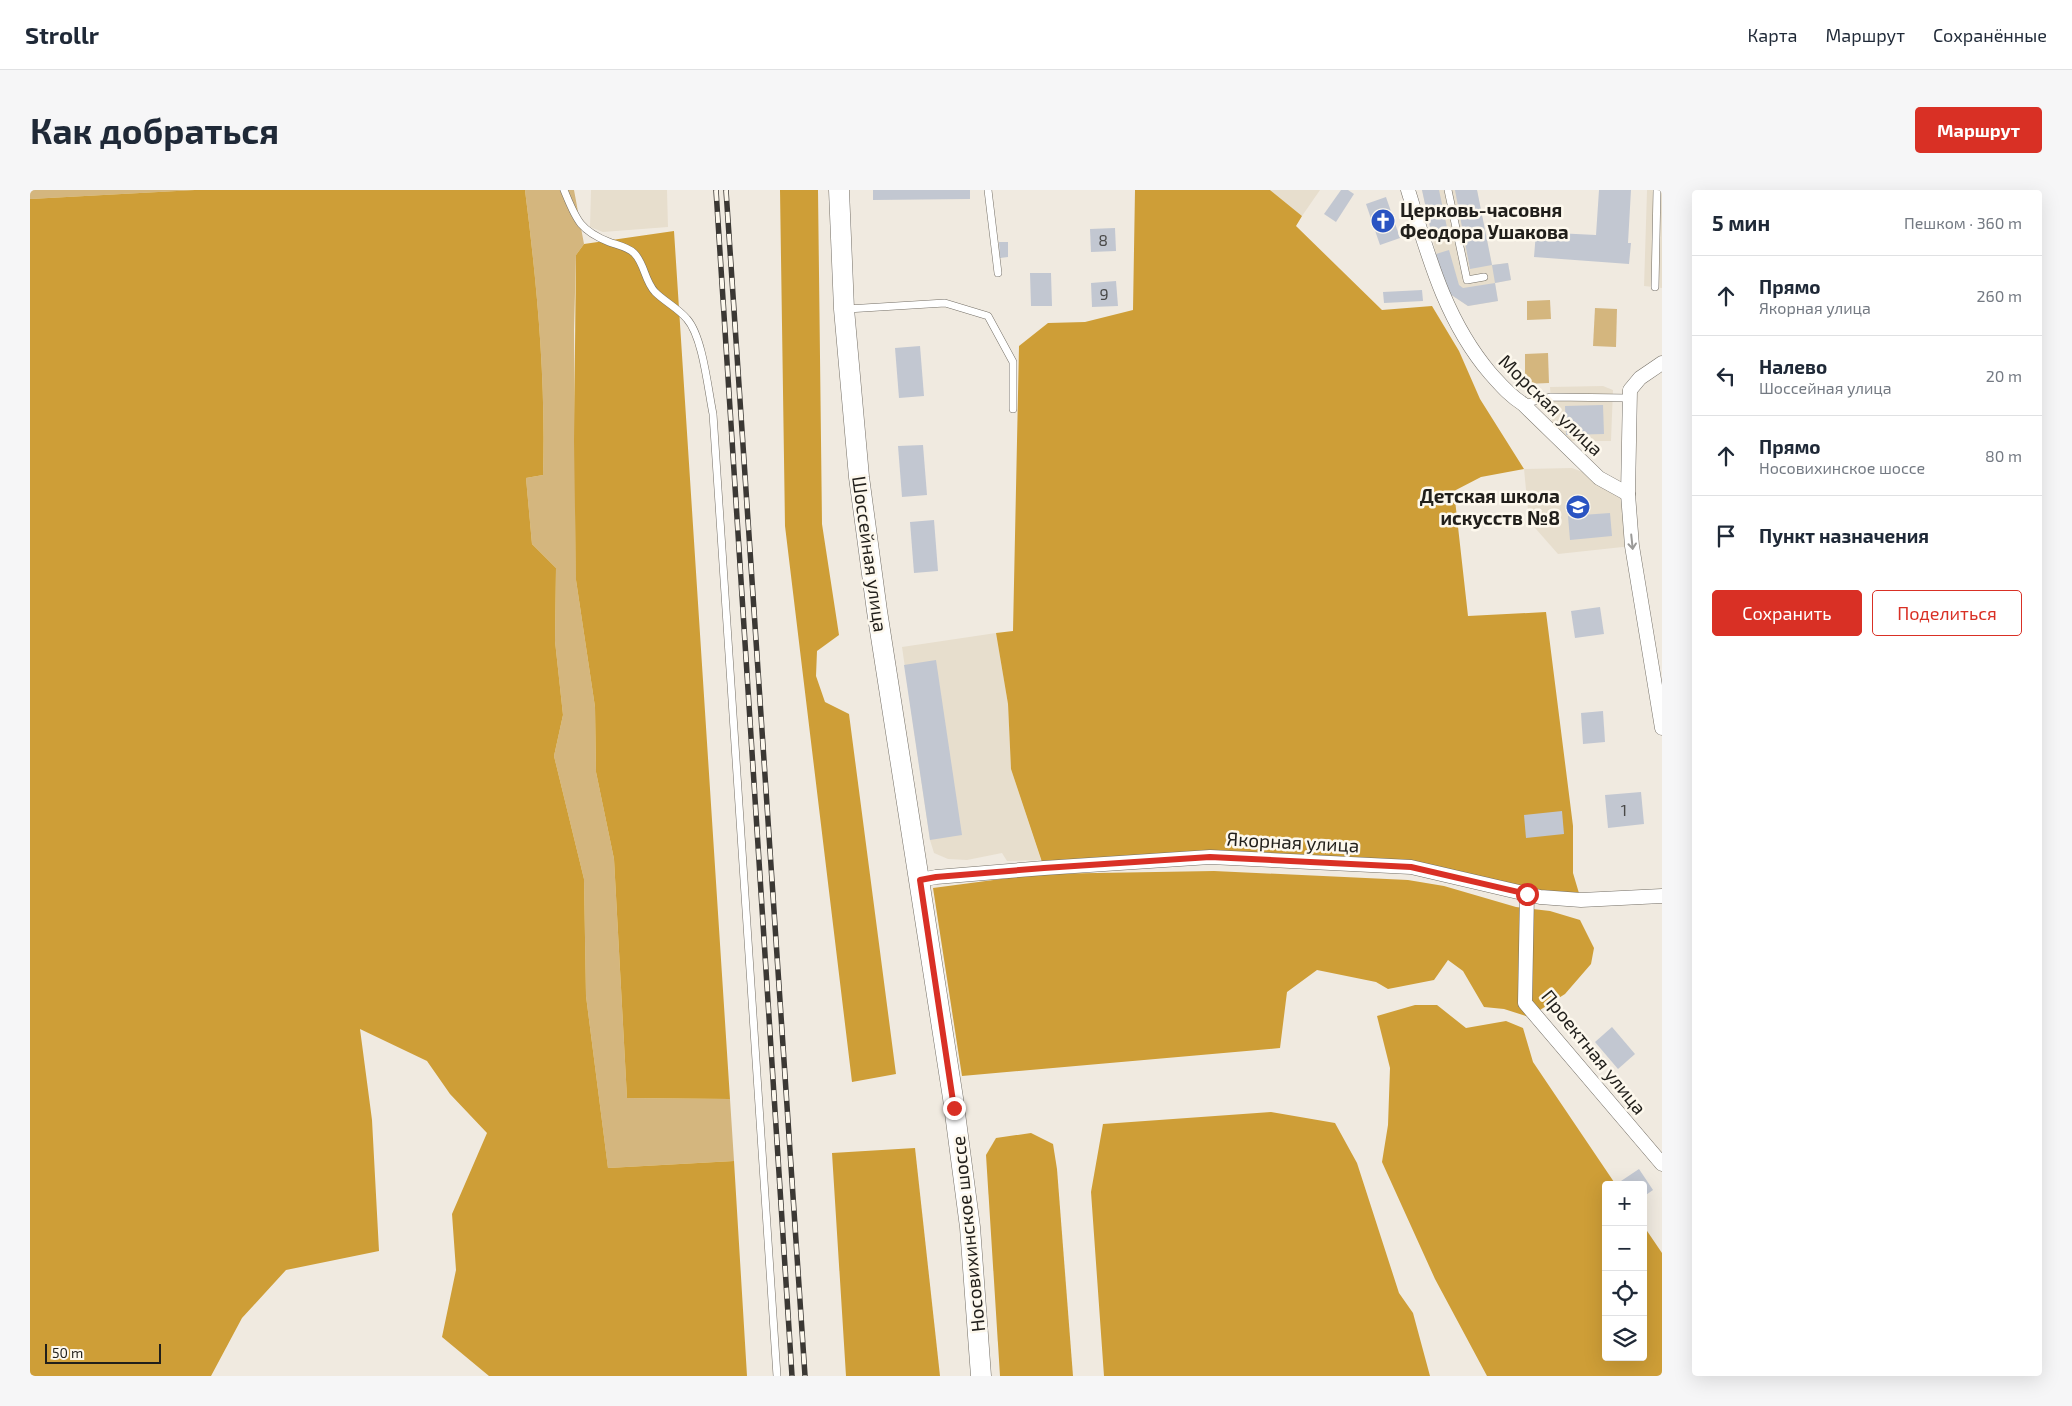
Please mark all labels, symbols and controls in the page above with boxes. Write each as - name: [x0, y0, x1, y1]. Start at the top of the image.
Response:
- text: Strollr: [25, 20, 99, 49]
- text: Карта: [1747, 24, 1797, 46]
- text: Маршрут: [1825, 24, 1905, 46]
- text: Сохранённые: [1933, 24, 2047, 46]
- button: Маршрут: [1915, 107, 2042, 153]
- text: Как добраться: [30, 109, 279, 151]
- place label: Церковь-часовня Феодора Ушакова: [1400, 198, 1569, 243]
- church icon: Церковь-часовня Феодора Ушакова: [1370, 208, 1396, 234]
- text: 5 мин: [1712, 210, 1770, 235]
- text: Пешком · 360 m: [1904, 213, 2022, 232]
- house number: 8: [1098, 230, 1108, 249]
- text: Прямо: [1759, 275, 1821, 298]
- icon: ahead: [1712, 282, 1740, 310]
- house number: 9: [1099, 284, 1109, 303]
- text: 260 m: [1977, 286, 2022, 305]
- text: Якорная улица: [1759, 298, 1871, 317]
- street label: Морская улица: [1494, 349, 1608, 461]
- text: Налево: [1759, 355, 1827, 378]
- icon: left: [1712, 362, 1740, 390]
- text: 20 m: [1986, 366, 2022, 385]
- text: Шоссейная улица: [1759, 378, 1892, 397]
- text: Прямо: [1759, 435, 1821, 458]
- icon: ahead: [1712, 442, 1740, 470]
- text: 80 m: [1985, 446, 2022, 465]
- text: Носовихинское шоссе: [1759, 458, 1925, 477]
- street label: Шоссейная улица: [847, 474, 893, 634]
- place label: Детская школа искусств №8: [1420, 484, 1560, 529]
- school or university icon: Детская школа искусств №8: [1565, 494, 1591, 520]
- icon: arrive: [1712, 522, 1740, 550]
- text: Пункт назначения: [1759, 524, 1929, 547]
- one-way arrow: [1627, 534, 1637, 550]
- button: Сохранить: [1712, 590, 1862, 636]
- button: Поделиться: [1872, 590, 2022, 636]
- house number: 1: [1621, 800, 1627, 819]
- street label: Якорная улица: [1226, 827, 1360, 857]
- route start: [1516, 883, 1539, 906]
- street label: Проектная улица: [1536, 985, 1652, 1119]
- route end: [943, 1097, 966, 1120]
- street label: Носовихинское шоссе: [946, 1135, 989, 1333]
- map controls: [1602, 1181, 1647, 1361]
- button: +: [1602, 1181, 1647, 1226]
- button: −: [1602, 1226, 1647, 1271]
- button: locate: [1602, 1271, 1647, 1316]
- button: layers: [1602, 1316, 1647, 1361]
- scale bar: [45, 1341, 161, 1364]
- text: 50 m: [52, 1344, 83, 1361]

